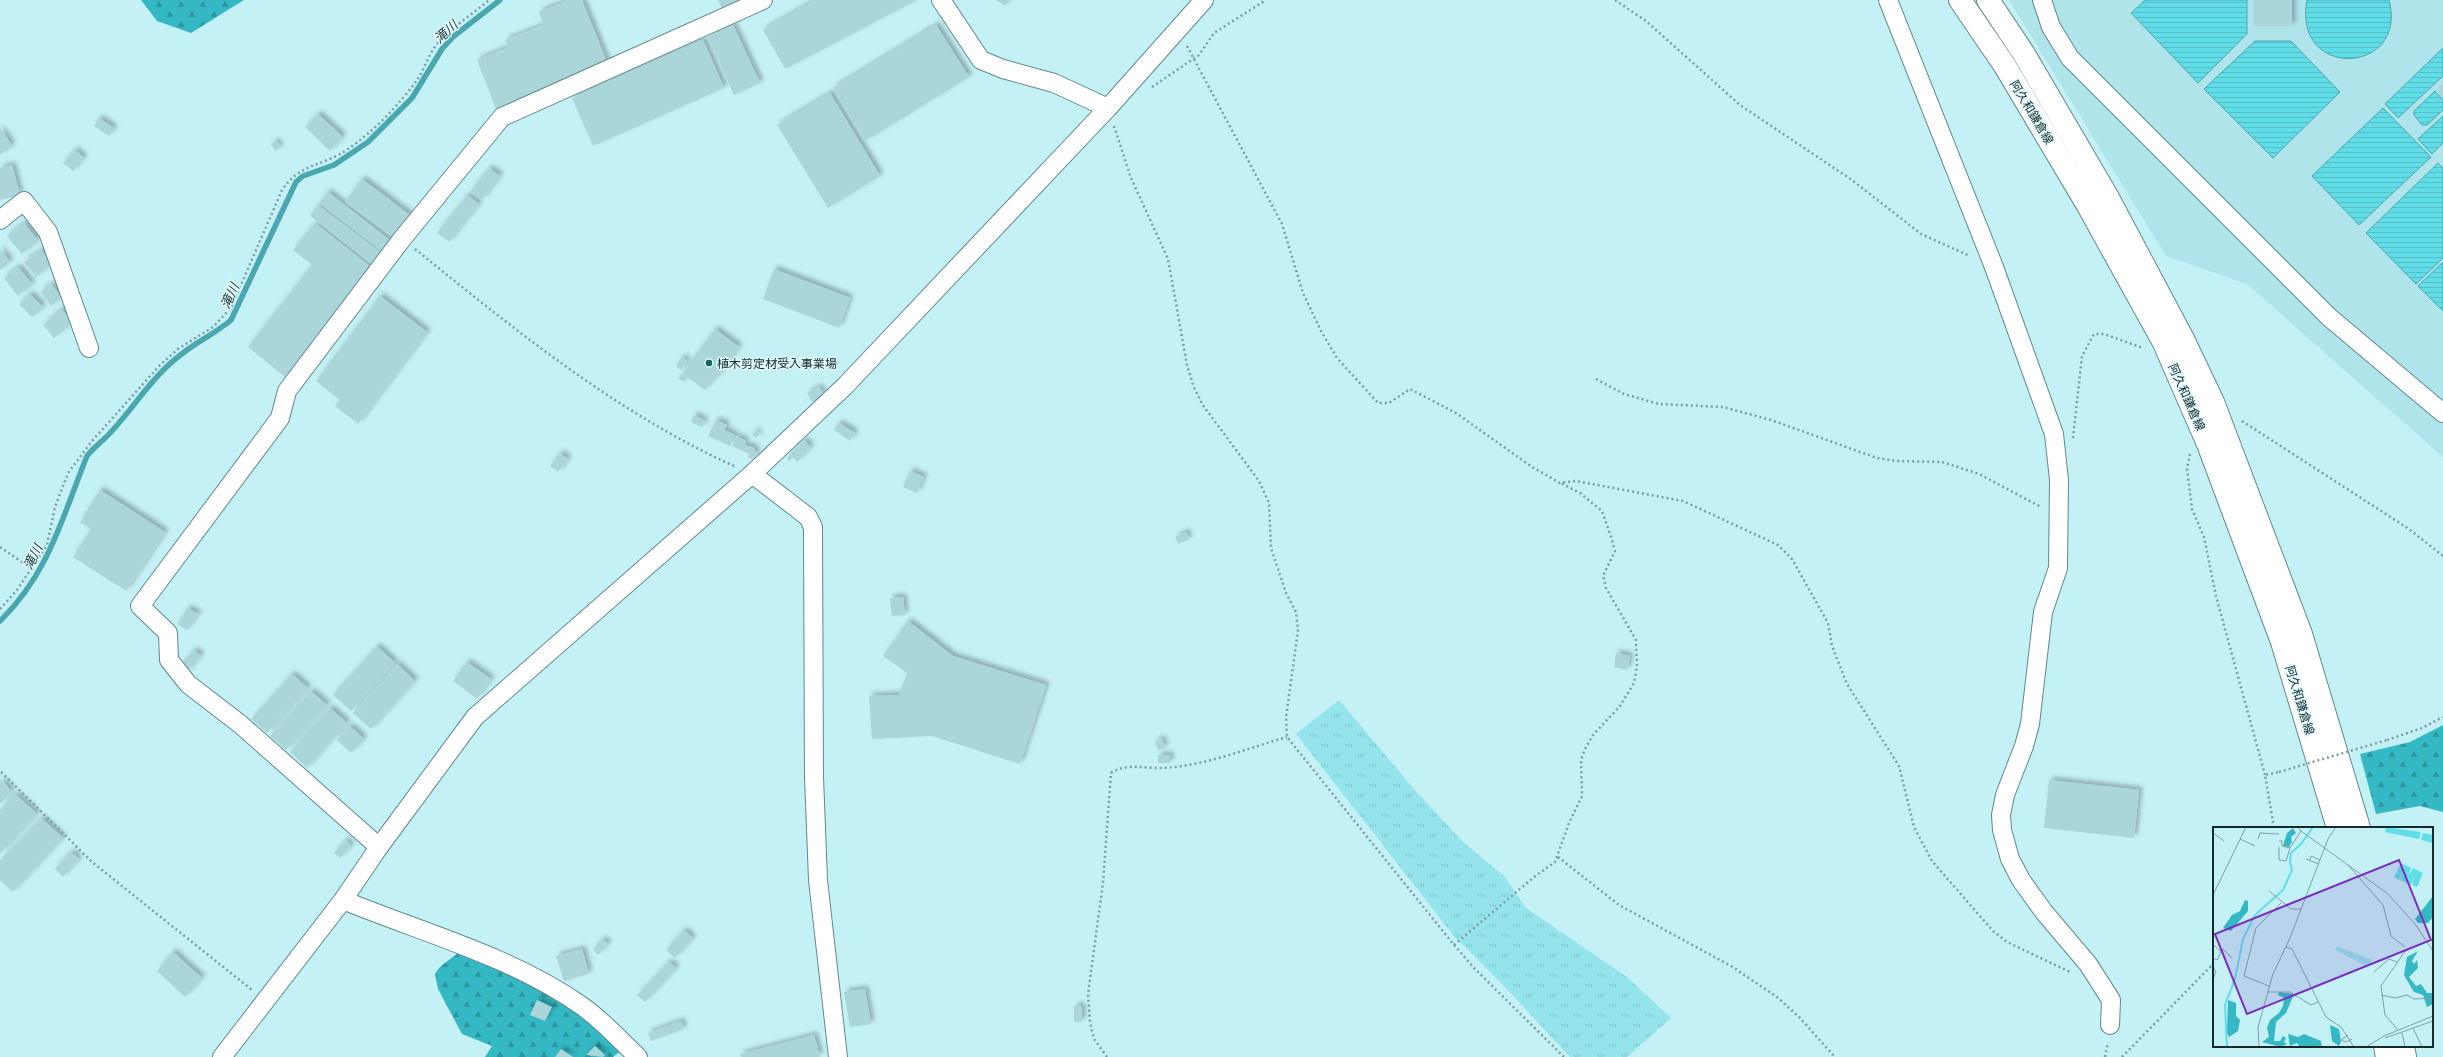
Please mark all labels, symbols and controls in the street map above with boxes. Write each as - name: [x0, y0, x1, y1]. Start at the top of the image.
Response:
- water label: 滝川: [431, 16, 463, 47]
- street label: 阿久和鎌倉線: [2007, 77, 2057, 147]
- water label: 滝川: [217, 279, 244, 311]
- place label: 植木剪定材受入事業場: [717, 356, 837, 371]
- marker: 植木剪定材受入事業場: [704, 358, 714, 368]
- street label: 阿久和鎌倉線: [2166, 361, 2208, 433]
- water label: 滝川: [20, 540, 47, 572]
- street label: 阿久和鎌倉線: [2282, 663, 2318, 737]
- inset map: [2213, 827, 2433, 1047]

